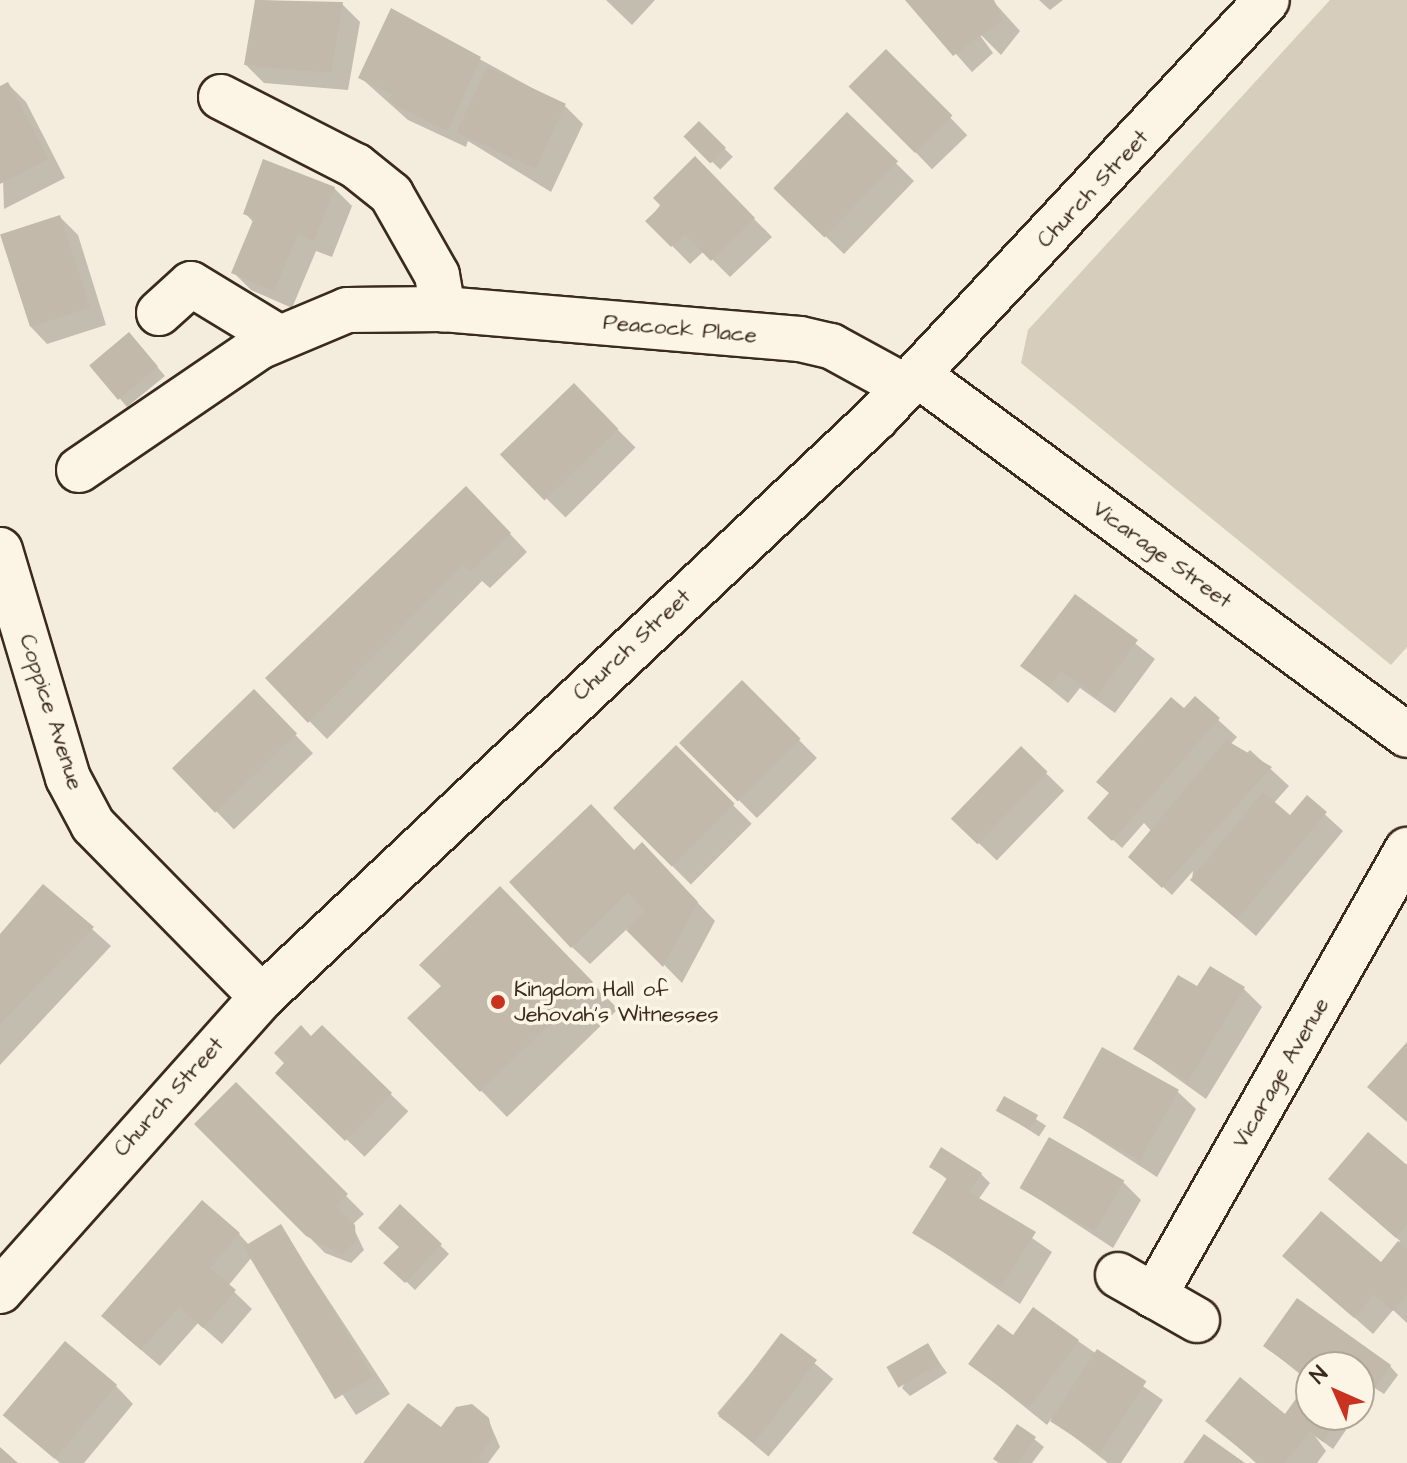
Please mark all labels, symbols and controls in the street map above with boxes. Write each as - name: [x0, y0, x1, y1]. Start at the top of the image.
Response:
- street label: Church Street: [1032, 125, 1154, 253]
- street label: Peacock Place: [602, 309, 758, 349]
- street label: Vicarage Street: [1087, 496, 1237, 614]
- street label: Church Street: [568, 584, 696, 706]
- street label: Coppice Avenue: [13, 631, 89, 793]
- place label: Kingdom Hall of Jehovah's Witnesses: [514, 976, 719, 1028]
- marker: Kingdom Hall of Jehovah's Witnesses: [489, 993, 507, 1011]
- street label: Vicarage Avenue: [1227, 993, 1335, 1153]
- street label: Church Street: [109, 1032, 229, 1162]
- north arrow: [1295, 1351, 1375, 1431]
- text: N: [1303, 1359, 1335, 1391]

